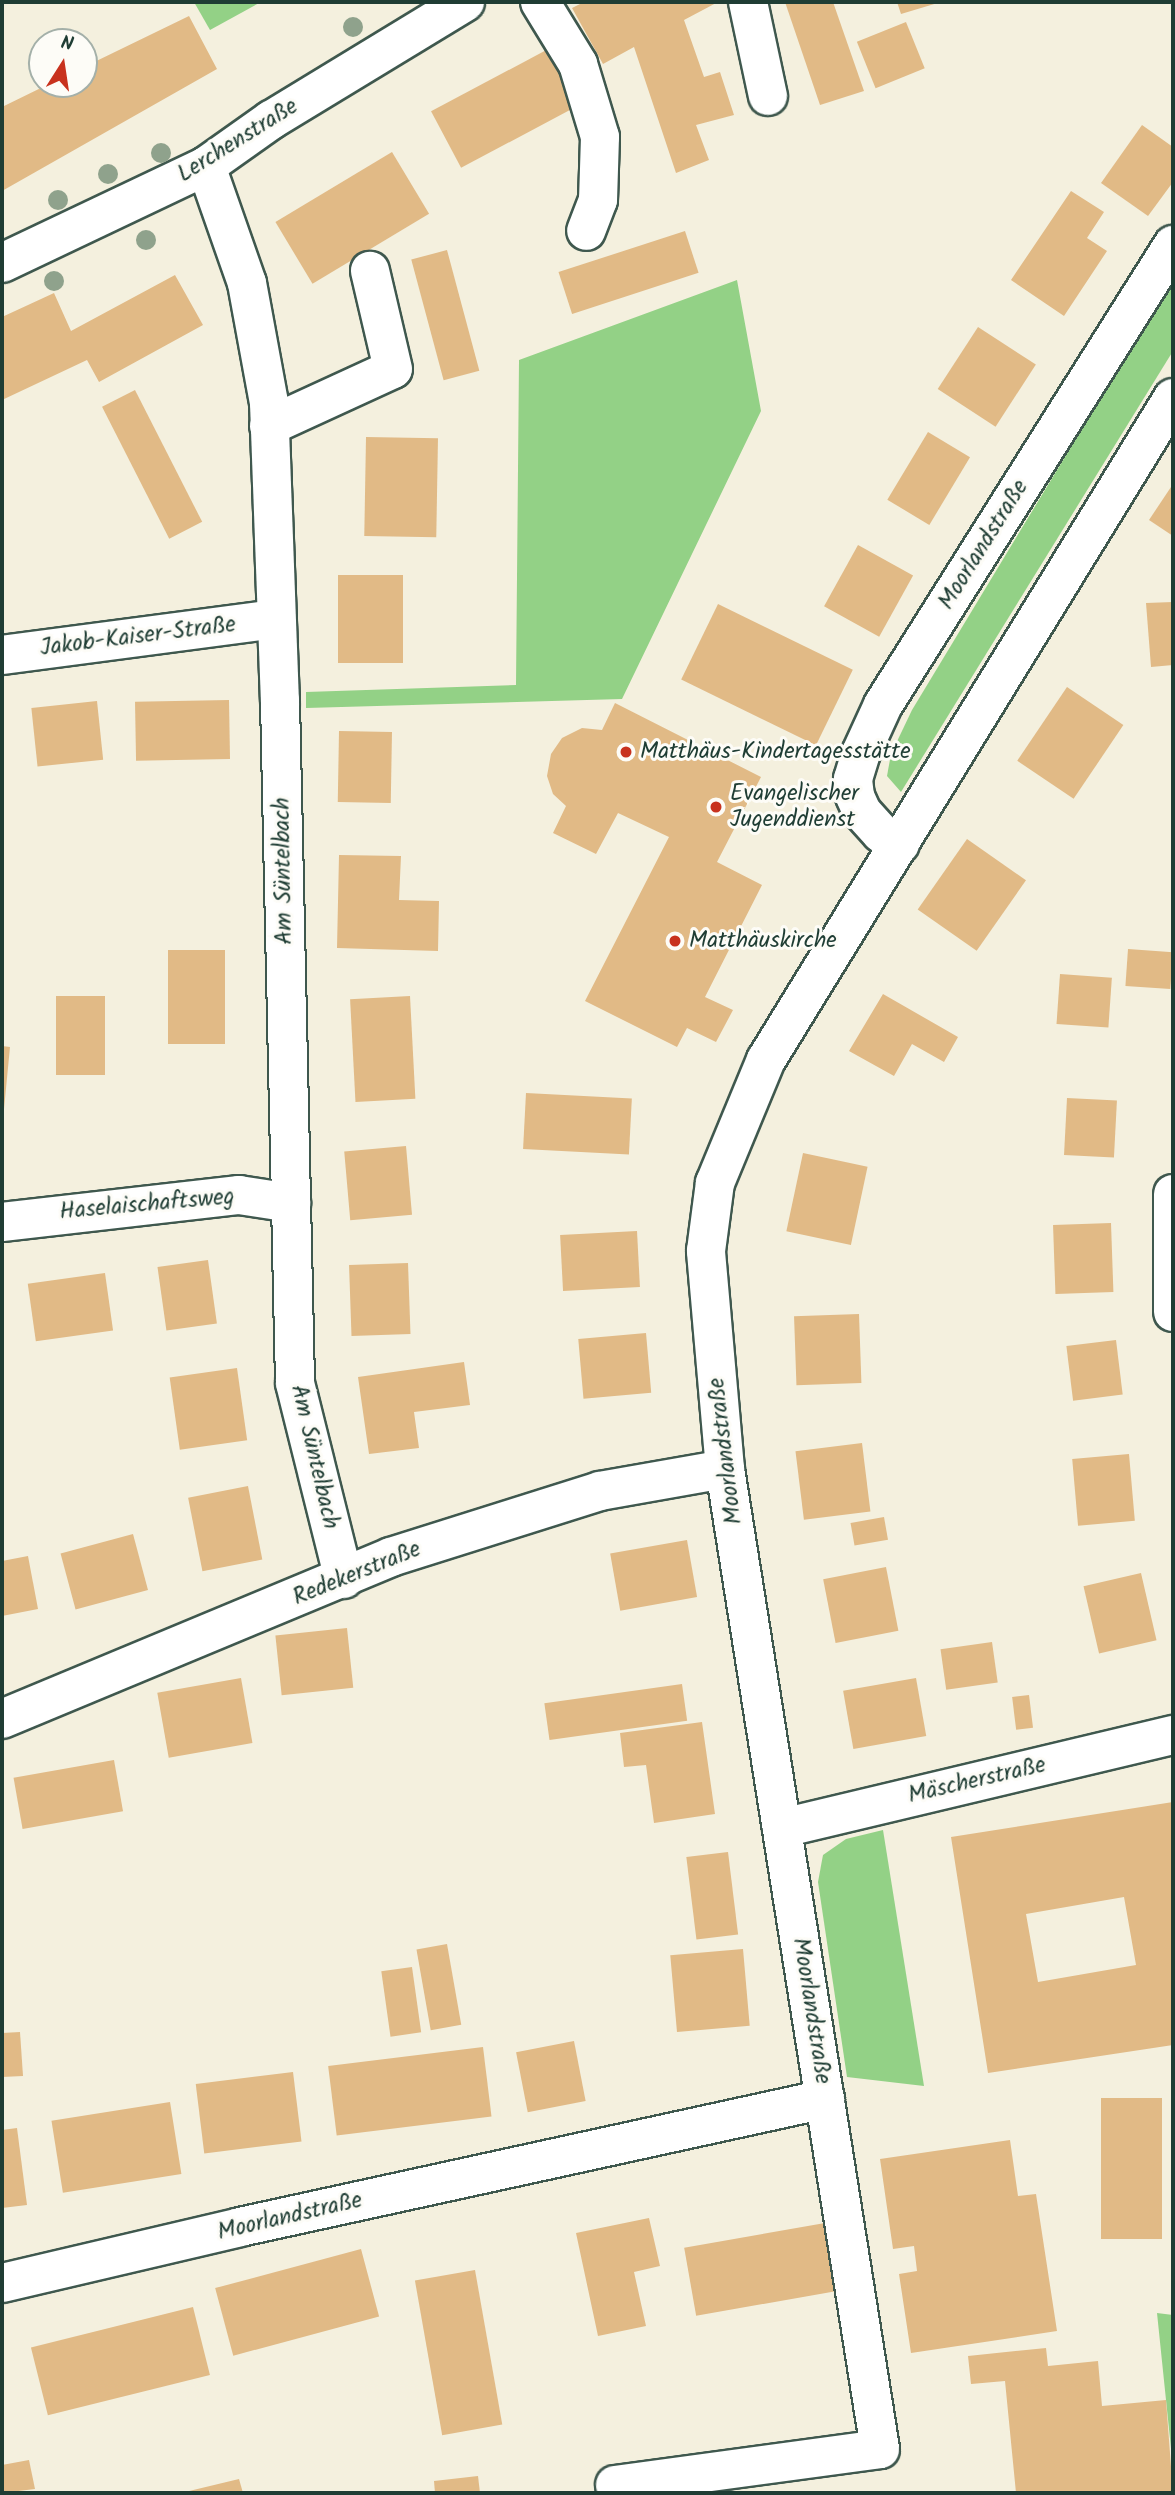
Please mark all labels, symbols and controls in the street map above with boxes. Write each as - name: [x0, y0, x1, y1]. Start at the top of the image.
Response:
- north arrow: [28, 28, 98, 98]
- text: N: [58, 28, 76, 60]
- street label: Lerchenstraße: [173, 93, 303, 189]
- street label: Moorlandstraße: [933, 475, 1035, 615]
- street label: Jakob-Kaiser-Straße: [39, 611, 237, 663]
- place label: Matthäus-Kindertagesstätte: [640, 738, 911, 766]
- marker: Matthäus-Kindertagesstätte: [618, 744, 634, 760]
- place label: Evangelischer Jugenddienst: [730, 780, 859, 834]
- street label: Am Süntelbach: [269, 797, 299, 945]
- marker: Evangelischer Jugenddienst: [708, 799, 724, 815]
- place label: Matthäuskirche: [689, 927, 837, 955]
- marker: Matthäuskirche: [667, 933, 683, 949]
- street label: Haselaischaftsweg: [58, 1184, 236, 1226]
- street label: Moorlandstraße: [703, 1376, 749, 1526]
- street label: Am Süntelbach: [284, 1382, 344, 1532]
- street label: Redekerstraße: [289, 1536, 425, 1612]
- street label: Mäscherstraße: [906, 1752, 1048, 1810]
- street label: Moorlandstraße: [786, 1936, 836, 2086]
- street label: Moorlandstraße: [215, 2187, 365, 2247]

